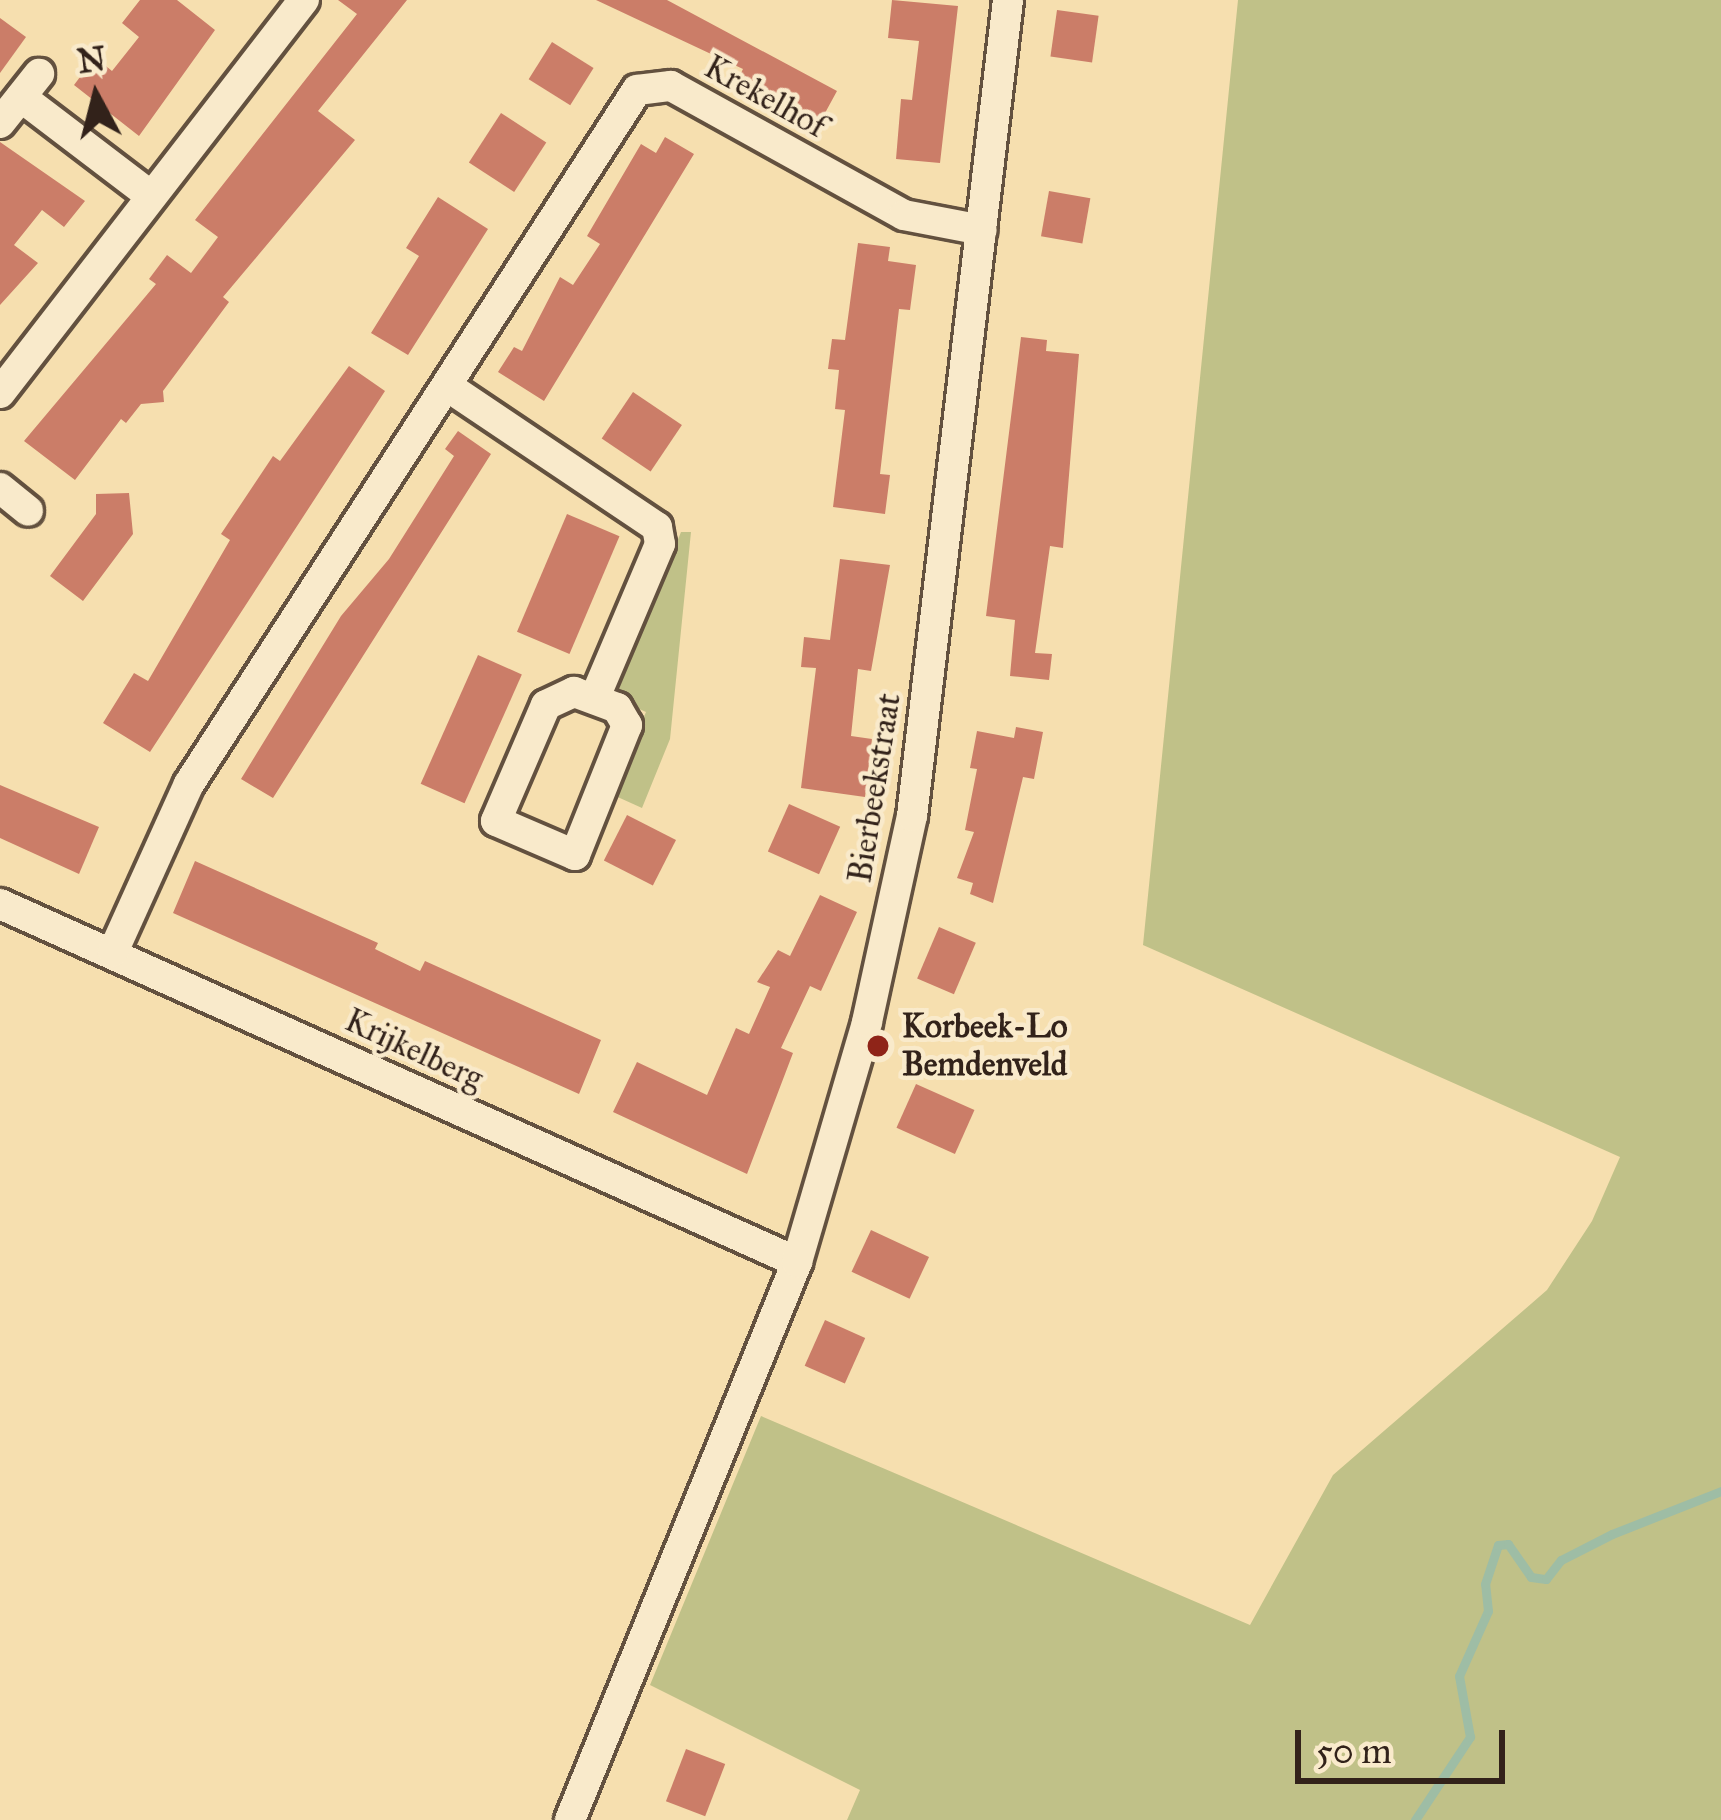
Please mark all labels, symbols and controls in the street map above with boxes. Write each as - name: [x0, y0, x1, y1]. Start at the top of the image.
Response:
- north arrow: [36, 36, 156, 156]
- text: N: [75, 39, 108, 82]
- street label: Krekelhof: [697, 47, 833, 147]
- street label: Bierbeekstraat: [840, 691, 910, 885]
- street label: Krijkelberg: [339, 1001, 489, 1099]
- place label: Korbeek-Lo Bemdenveld: [902, 1007, 1068, 1085]
- marker: Korbeek-Lo Bemdenveld: [865, 1033, 891, 1059]
- scale bar: [1301, 1706, 1511, 1780]
- text: 50 m: [1316, 1729, 1392, 1773]

